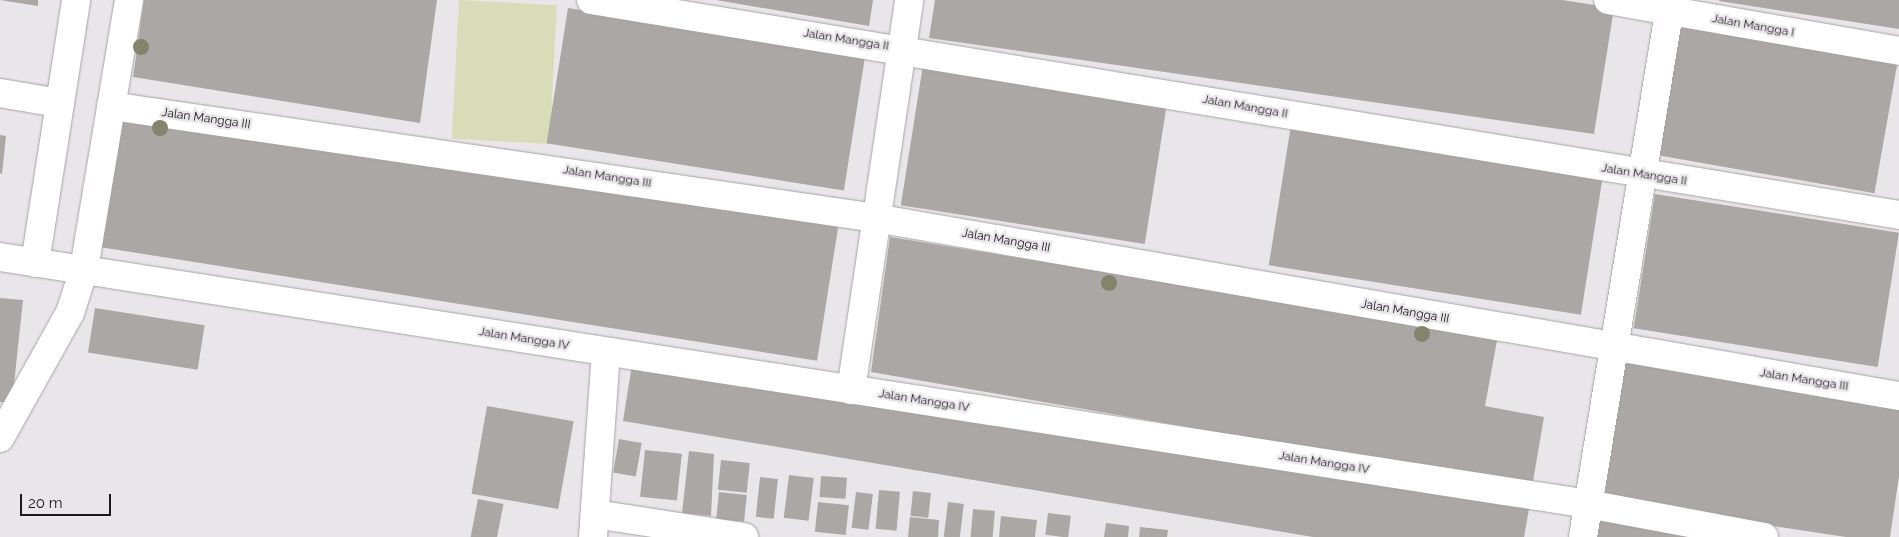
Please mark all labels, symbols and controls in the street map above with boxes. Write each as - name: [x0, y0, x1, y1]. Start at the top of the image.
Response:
- street label: Jalan Mangga I: [1711, 12, 1795, 40]
- street label: Jalan Mangga II: [802, 26, 890, 54]
- street label: Jalan Mangga II: [1201, 92, 1289, 122]
- street label: Jalan Mangga III: [161, 106, 251, 132]
- street label: Jalan Mangga II: [1600, 161, 1688, 189]
- street label: Jalan Mangga III: [562, 163, 652, 191]
- street label: Jalan Mangga III: [961, 226, 1051, 256]
- street label: Jalan Mangga III: [1360, 297, 1450, 327]
- street label: Jalan Mangga IV: [478, 325, 570, 353]
- street label: Jalan Mangga III: [1759, 366, 1849, 394]
- street label: Jalan Mangga IV: [878, 387, 970, 415]
- street label: Jalan Mangga IV: [1278, 449, 1370, 477]
- scale bar: [22, 484, 114, 516]
- text: 20 m: [28, 494, 63, 512]

